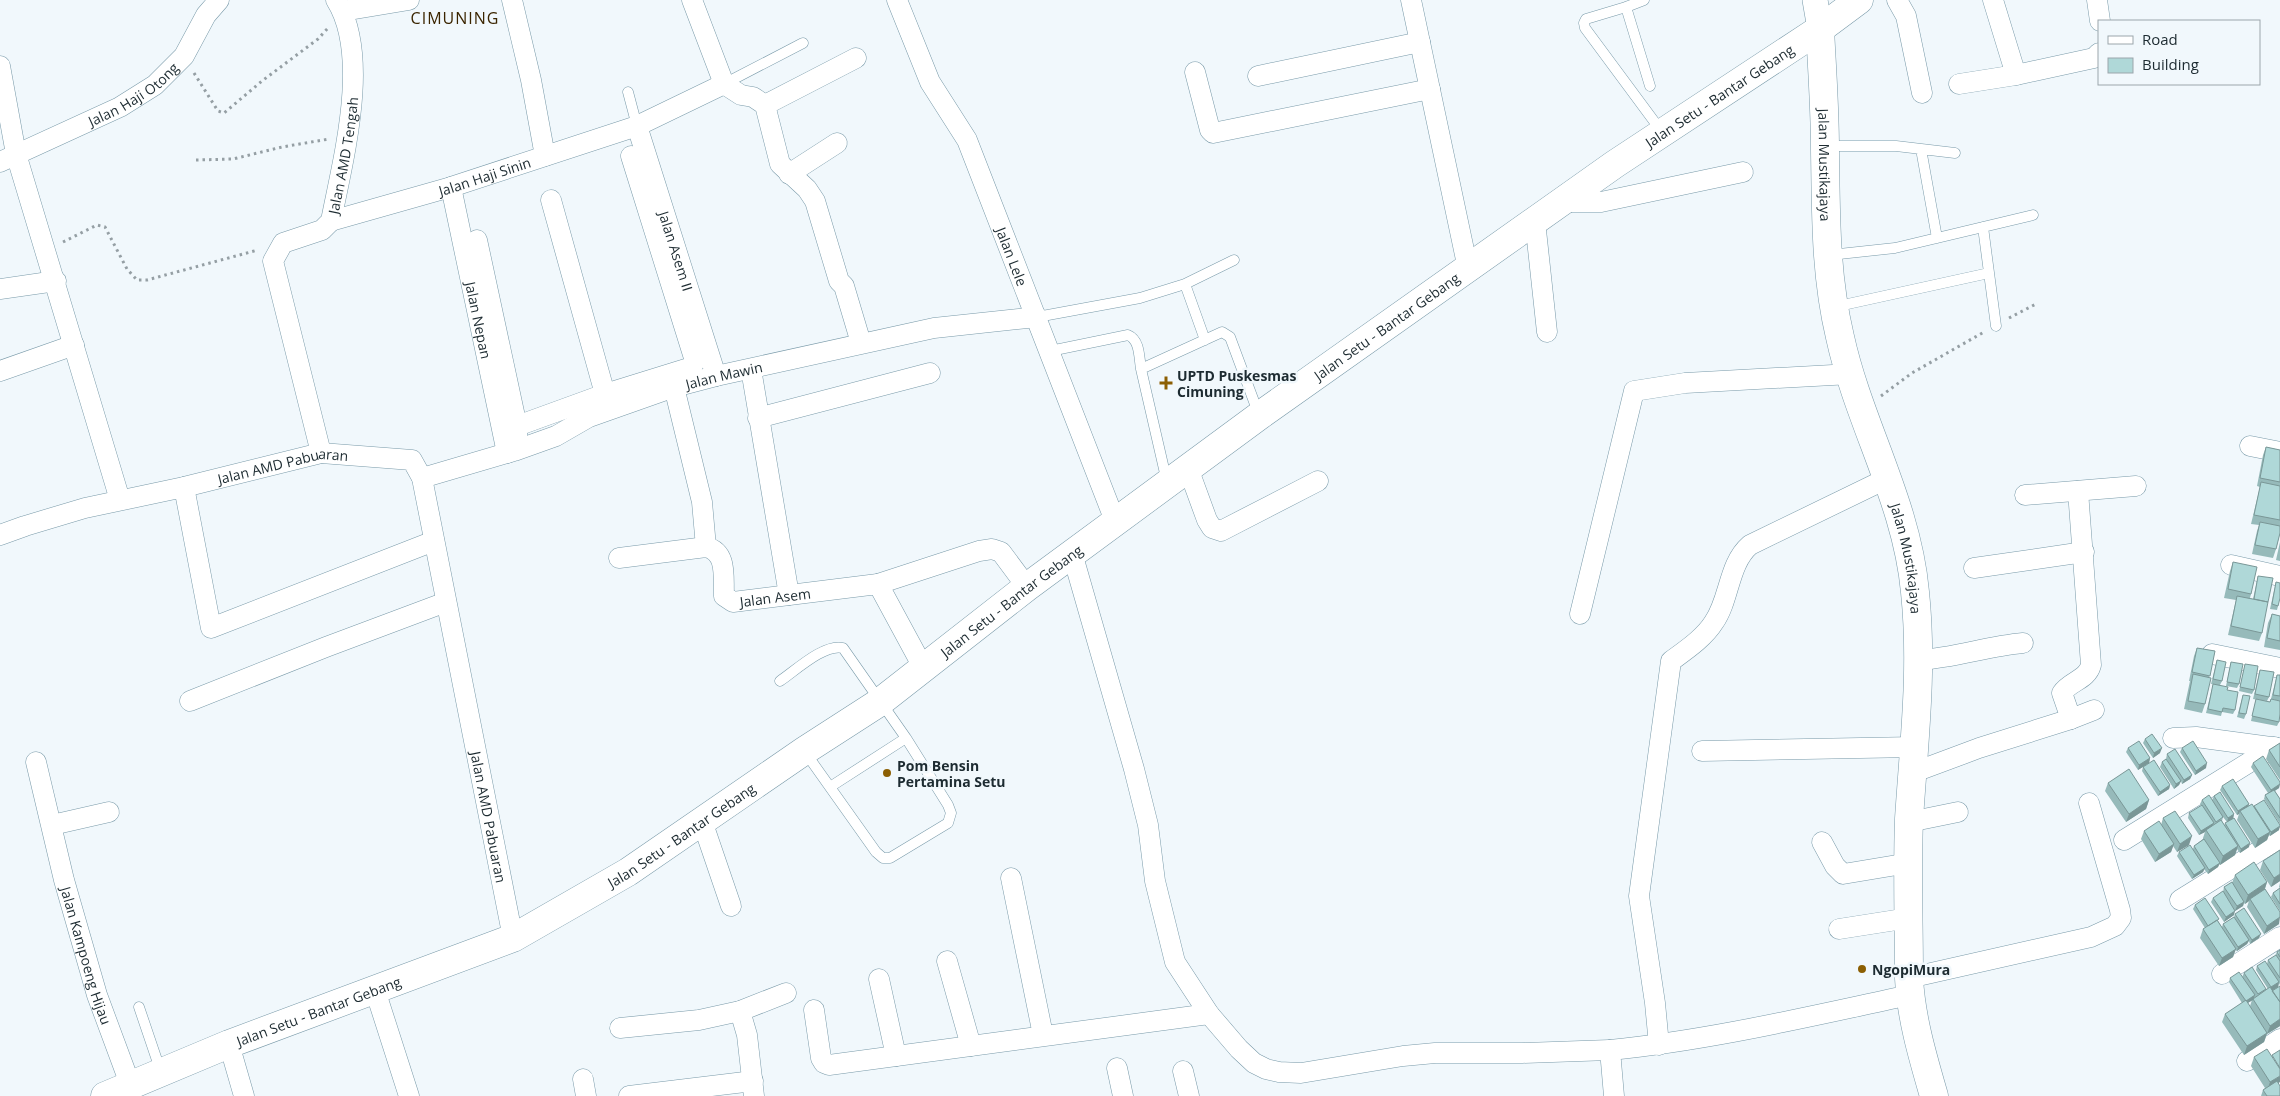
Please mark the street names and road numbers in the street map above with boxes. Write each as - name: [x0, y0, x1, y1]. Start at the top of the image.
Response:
- street label: Jalan Setu - Bantar Gebang: [1640, 39, 1798, 152]
- street label: Jalan Haji Otong: [83, 58, 182, 131]
- street label: Jalan AMD Tengah: [323, 96, 362, 218]
- street label: Jalan Mustikajaya: [1815, 106, 1836, 222]
- street label: Jalan Haji Sinin: [434, 152, 533, 200]
- street label: Jalan Asem II: [654, 207, 698, 293]
- street label: Jalan Lele: [991, 222, 1032, 289]
- street label: Jalan Setu - Bantar Gebang: [1308, 268, 1463, 385]
- street label: Jalan Nepan: [461, 278, 496, 360]
- street label: Jalan Mawin: [681, 357, 764, 394]
- street label: Jalan AMD Pabuaran: [214, 443, 349, 488]
- street label: Jalan Mustikajaya: [1886, 499, 1926, 614]
- street label: Jalan Setu - Bantar Gebang: [935, 540, 1086, 662]
- street label: Jalan Asem: [737, 583, 812, 611]
- street label: Jalan AMD Pabuaran: [466, 748, 511, 884]
- street label: Jalan Setu - Bantar Gebang: [602, 778, 759, 892]
- street label: Jalan Kampoeng Hijau: [56, 882, 117, 1027]
- street label: Jalan Setu - Bantar Gebang: [232, 971, 404, 1051]

